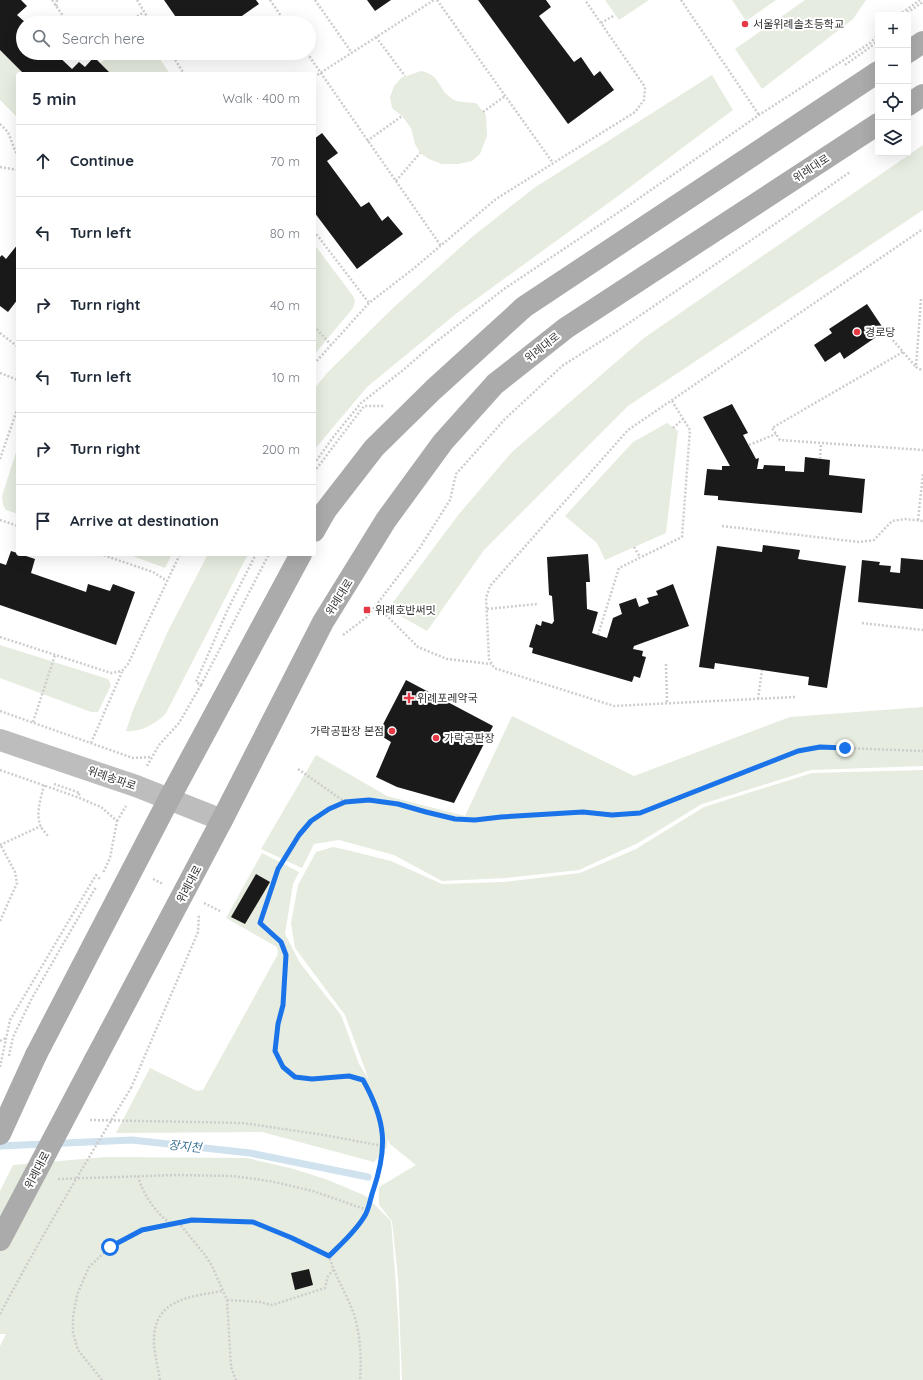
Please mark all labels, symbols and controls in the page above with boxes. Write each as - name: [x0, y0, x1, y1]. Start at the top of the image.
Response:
- map controls: [875, 12, 911, 156]
- button: +: [875, 12, 911, 48]
- search box: [16, 16, 316, 60]
- place label: 서울위례솔초등학교: [753, 17, 844, 31]
- marker: 서울위례솔초등학교: [740, 19, 750, 29]
- icon: search: [30, 27, 52, 49]
- text: Search here: [62, 29, 145, 48]
- button: −: [875, 48, 911, 84]
- button: locate: [875, 84, 911, 120]
- text: 5 min: [32, 88, 76, 109]
- text: Walk · 400 m: [222, 90, 300, 106]
- button: layers: [875, 120, 911, 156]
- icon: ahead: [32, 150, 54, 172]
- text: Continue: [70, 151, 134, 170]
- street label: 위례대로: [790, 151, 832, 185]
- text: 70 m: [270, 153, 300, 169]
- icon: left: [32, 222, 54, 244]
- text: Turn left: [70, 223, 132, 242]
- text: 80 m: [270, 225, 300, 241]
- icon: right: [32, 294, 54, 316]
- text: Turn right: [70, 295, 141, 314]
- text: 40 m: [270, 297, 300, 313]
- place label: 경로당: [865, 325, 895, 339]
- marker: 경로당: [852, 327, 862, 337]
- street label: 위례대로: [522, 329, 562, 365]
- icon: left: [32, 366, 54, 388]
- text: Turn left: [70, 367, 132, 386]
- text: 10 m: [272, 369, 300, 385]
- icon: right: [32, 438, 54, 460]
- text: Turn right: [70, 439, 141, 458]
- text: 200 m: [262, 441, 300, 457]
- icon: arrive: [32, 510, 54, 532]
- text: Arrive at destination: [70, 511, 219, 530]
- street label: 위례대로: [322, 576, 356, 618]
- place label: 위례호반써밋: [375, 603, 436, 617]
- marker: 위례호반써밋: [362, 605, 372, 615]
- place label: 위례포레약국: [417, 691, 478, 705]
- marker: 위례포레약국: [404, 693, 414, 703]
- place label: 가락공판장 본점: [310, 724, 384, 738]
- marker: 가락공판장 본점: [387, 726, 397, 736]
- place label: 가락공판장: [444, 731, 495, 745]
- marker: 가락공판장: [431, 733, 441, 743]
- route end: [836, 739, 854, 757]
- street label: 위례송파로: [86, 763, 138, 793]
- street label: 위례대로: [173, 863, 205, 905]
- water label: 장지천: [168, 1137, 204, 1155]
- street label: 위례대로: [21, 1149, 53, 1191]
- route start: [101, 1238, 119, 1256]

